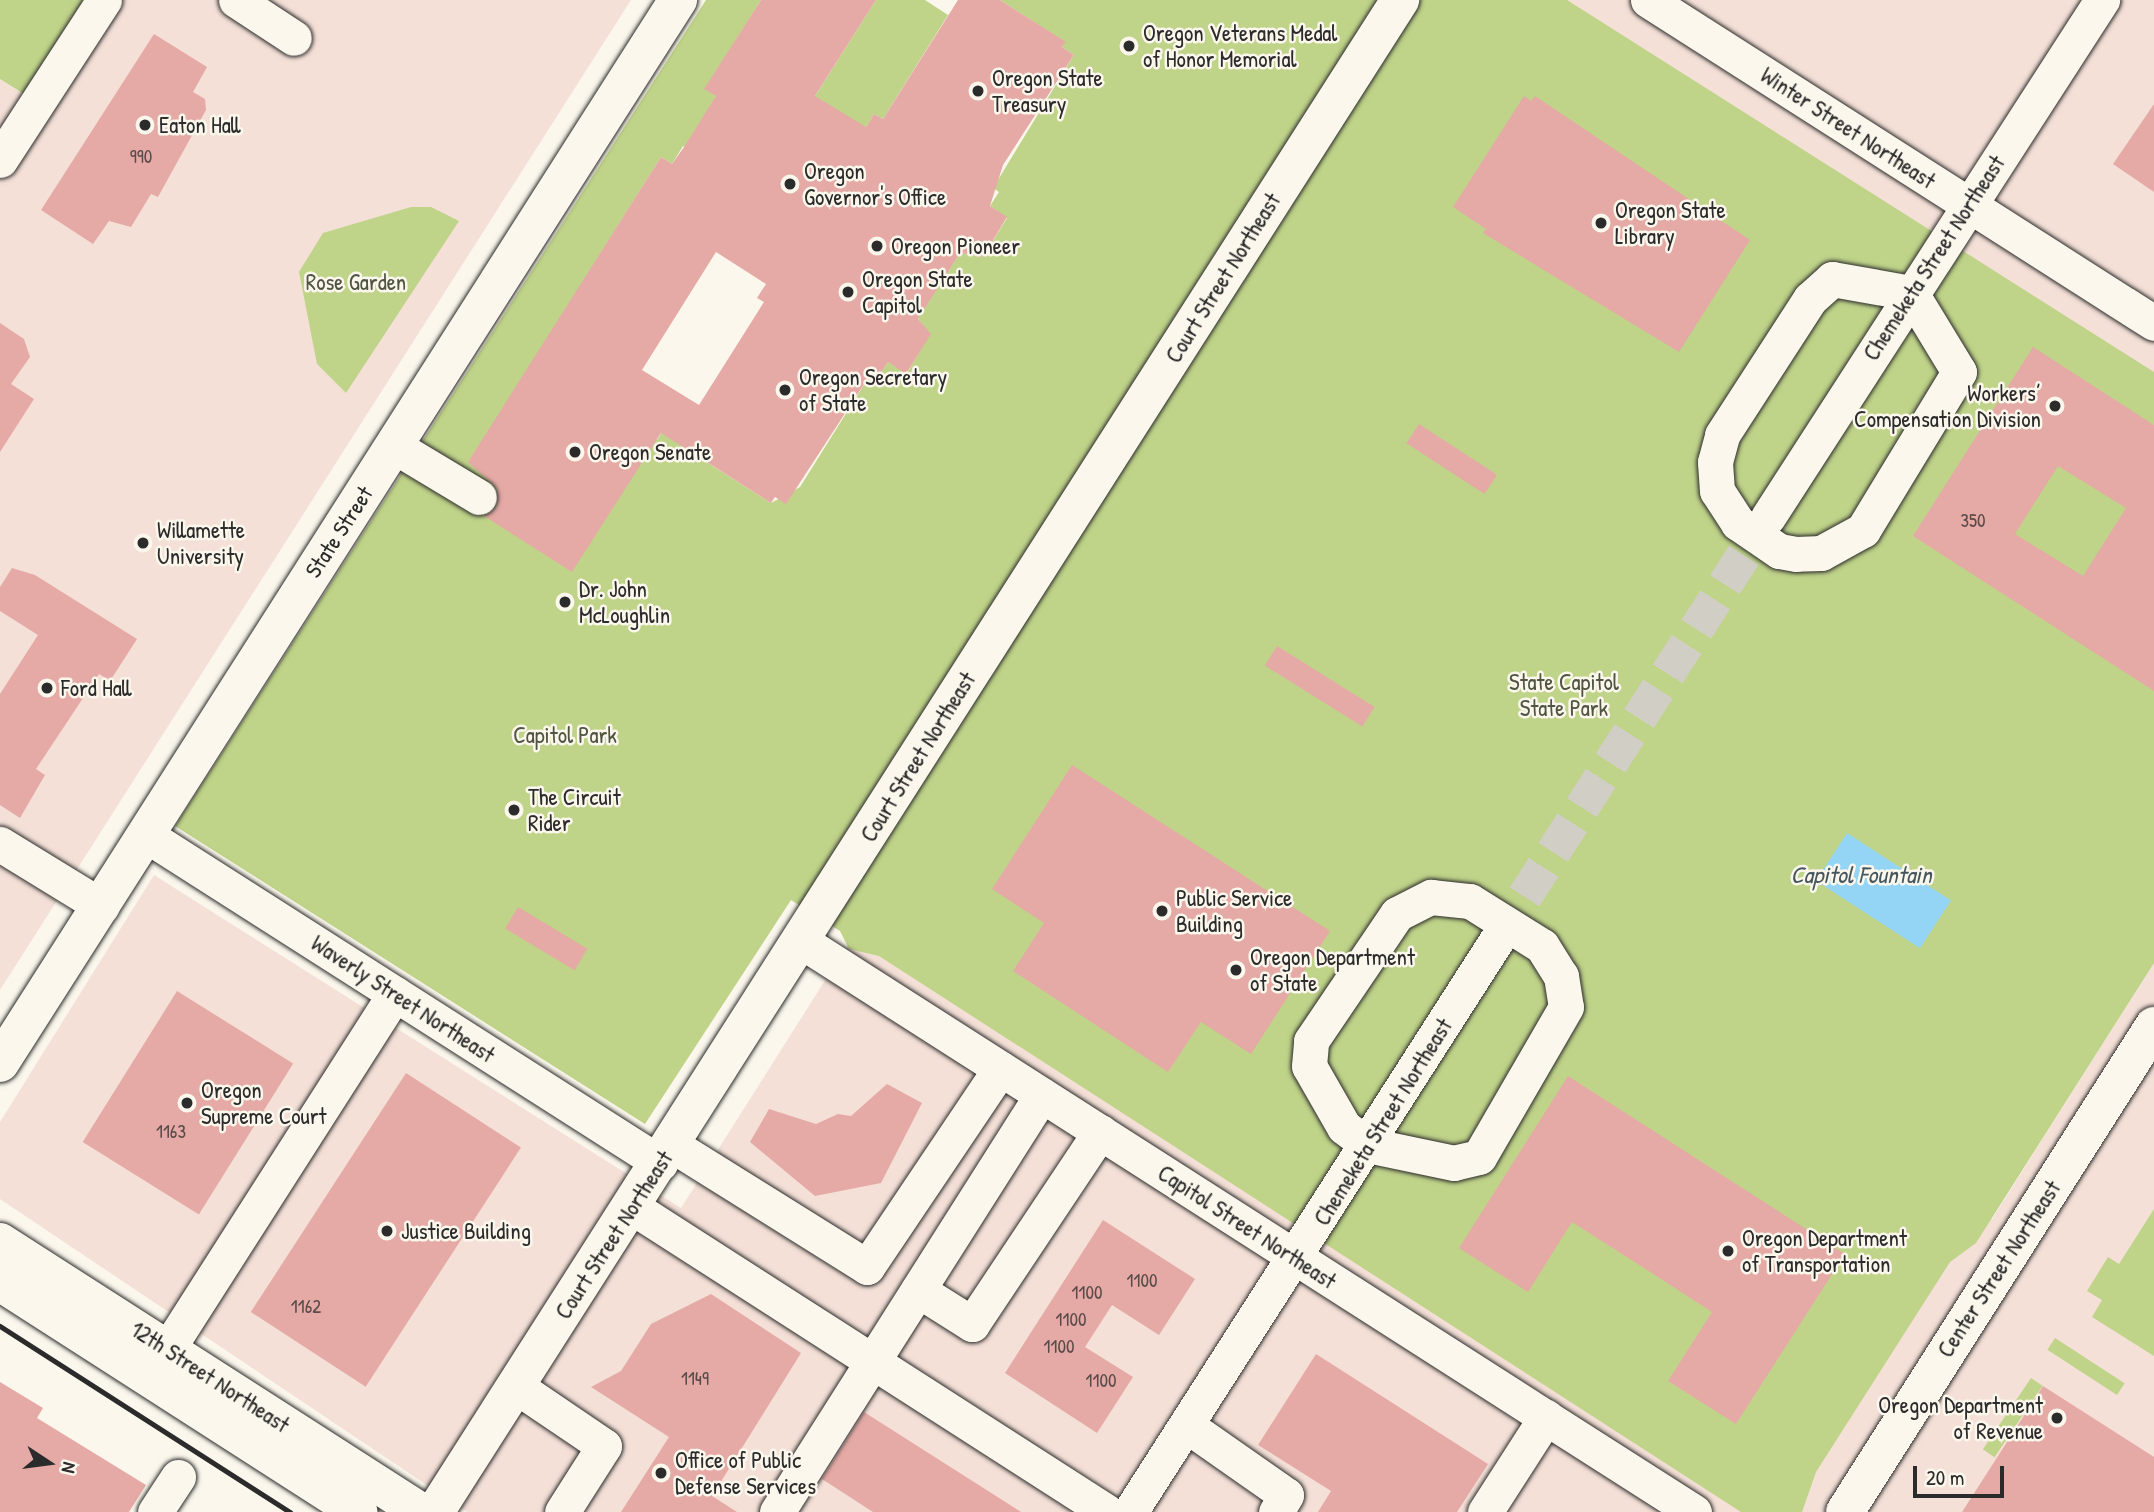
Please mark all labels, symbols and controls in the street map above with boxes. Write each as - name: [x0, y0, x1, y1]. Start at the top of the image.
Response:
- place label: Oregon Veterans Medal of Honor Memorial: [1143, 19, 1337, 73]
- marker: Oregon Veterans Medal of Honor Memorial: [1121, 38, 1137, 54]
- street label: Winter Street Northeast: [1756, 61, 1940, 195]
- place label: Oregon State Treasury: [992, 64, 1103, 118]
- marker: Oregon State Treasury: [970, 83, 986, 99]
- place label: Eaton Hall: [159, 111, 241, 139]
- marker: Eaton Hall: [137, 117, 153, 133]
- house number: 990: [130, 146, 152, 168]
- street label: Chemeketa Street Northeast: [1857, 150, 2011, 366]
- place label: Oregon Governor's Office: [804, 157, 946, 211]
- marker: Oregon Governor's Office: [782, 176, 798, 192]
- street label: Court Street Northeast: [1160, 188, 1286, 368]
- place label: Oregon State Library: [1615, 196, 1726, 250]
- marker: Oregon State Library: [1593, 215, 1609, 231]
- place label: Oregon Pioneer: [891, 232, 1020, 260]
- marker: Oregon Pioneer: [869, 238, 885, 254]
- place label: Oregon State Capitol: [862, 265, 973, 319]
- park label: Rose Garden: [306, 268, 406, 296]
- marker: Oregon State Capitol: [840, 284, 856, 300]
- place label: Oregon Secretary of State: [799, 363, 947, 417]
- place label: Workers’ Compensation Division: [1854, 379, 2041, 433]
- marker: Oregon Secretary of State: [777, 382, 793, 398]
- marker: Workers’ Compensation Division: [2047, 398, 2063, 414]
- place label: Oregon Senate: [589, 438, 711, 466]
- marker: Oregon Senate: [567, 444, 583, 460]
- street label: State Street: [299, 481, 379, 583]
- house number: 350: [1960, 510, 1986, 532]
- place label: Willamette University: [157, 516, 245, 570]
- marker: Willamette University: [135, 535, 151, 551]
- place label: Dr. John McLoughlin: [579, 575, 670, 629]
- marker: Dr. John McLoughlin: [557, 594, 573, 610]
- street label: Court Street Northeast: [855, 667, 981, 847]
- park label: State Capitol State Park: [1509, 668, 1619, 722]
- place label: Ford Hall: [61, 674, 132, 702]
- marker: Ford Hall: [39, 680, 55, 696]
- park label: Capitol Park: [513, 721, 617, 749]
- place label: The Circuit Rider: [528, 783, 621, 837]
- marker: The Circuit Rider: [506, 802, 522, 818]
- water label: Capitol Fountain: [1790, 861, 1932, 889]
- place label: Public Service Building: [1176, 884, 1292, 938]
- marker: Public Service Building: [1154, 903, 1170, 919]
- street label: Waverly Street Northeast: [306, 929, 500, 1069]
- place label: Oregon Department of State: [1250, 943, 1415, 997]
- marker: Oregon Department of State: [1228, 962, 1244, 978]
- street label: Chemeketa Street Northeast: [1308, 1013, 1458, 1231]
- place label: Oregon Supreme Court: [201, 1076, 327, 1130]
- marker: Oregon Supreme Court: [179, 1095, 195, 1111]
- house number: 1163: [156, 1121, 186, 1143]
- street label: Court Street Northeast: [549, 1146, 679, 1324]
- street label: Capitol Street Northeast: [1153, 1159, 1341, 1295]
- street label: Center Street Northeast: [1932, 1175, 2066, 1363]
- place label: Justice Building: [401, 1217, 531, 1245]
- marker: Justice Building: [379, 1223, 395, 1239]
- place label: Oregon Department of Transportation: [1742, 1224, 1907, 1278]
- marker: Oregon Department of Transportation: [1720, 1243, 1736, 1259]
- house number: 1100: [1127, 1270, 1157, 1292]
- house number: 1100: [1072, 1282, 1102, 1304]
- house number: 1162: [291, 1296, 321, 1318]
- house number: 1100: [1056, 1309, 1086, 1331]
- street label: 12th Street Northeast: [125, 1315, 295, 1439]
- house number: 1100: [1044, 1336, 1074, 1358]
- house number: 1149: [681, 1368, 709, 1390]
- house number: 1100: [1086, 1370, 1116, 1392]
- place label: Oregon Department of Revenue: [1878, 1391, 2043, 1445]
- marker: Oregon Department of Revenue: [2049, 1410, 2065, 1426]
- north arrow: [14, 1428, 84, 1498]
- place label: Office of Public Defense Services: [675, 1446, 816, 1500]
- scale bar: [1916, 1452, 2007, 1496]
- text: N: [56, 1460, 83, 1476]
- text: 20 m: [1926, 1463, 1964, 1492]
- marker: Office of Public Defense Services: [653, 1465, 669, 1481]

